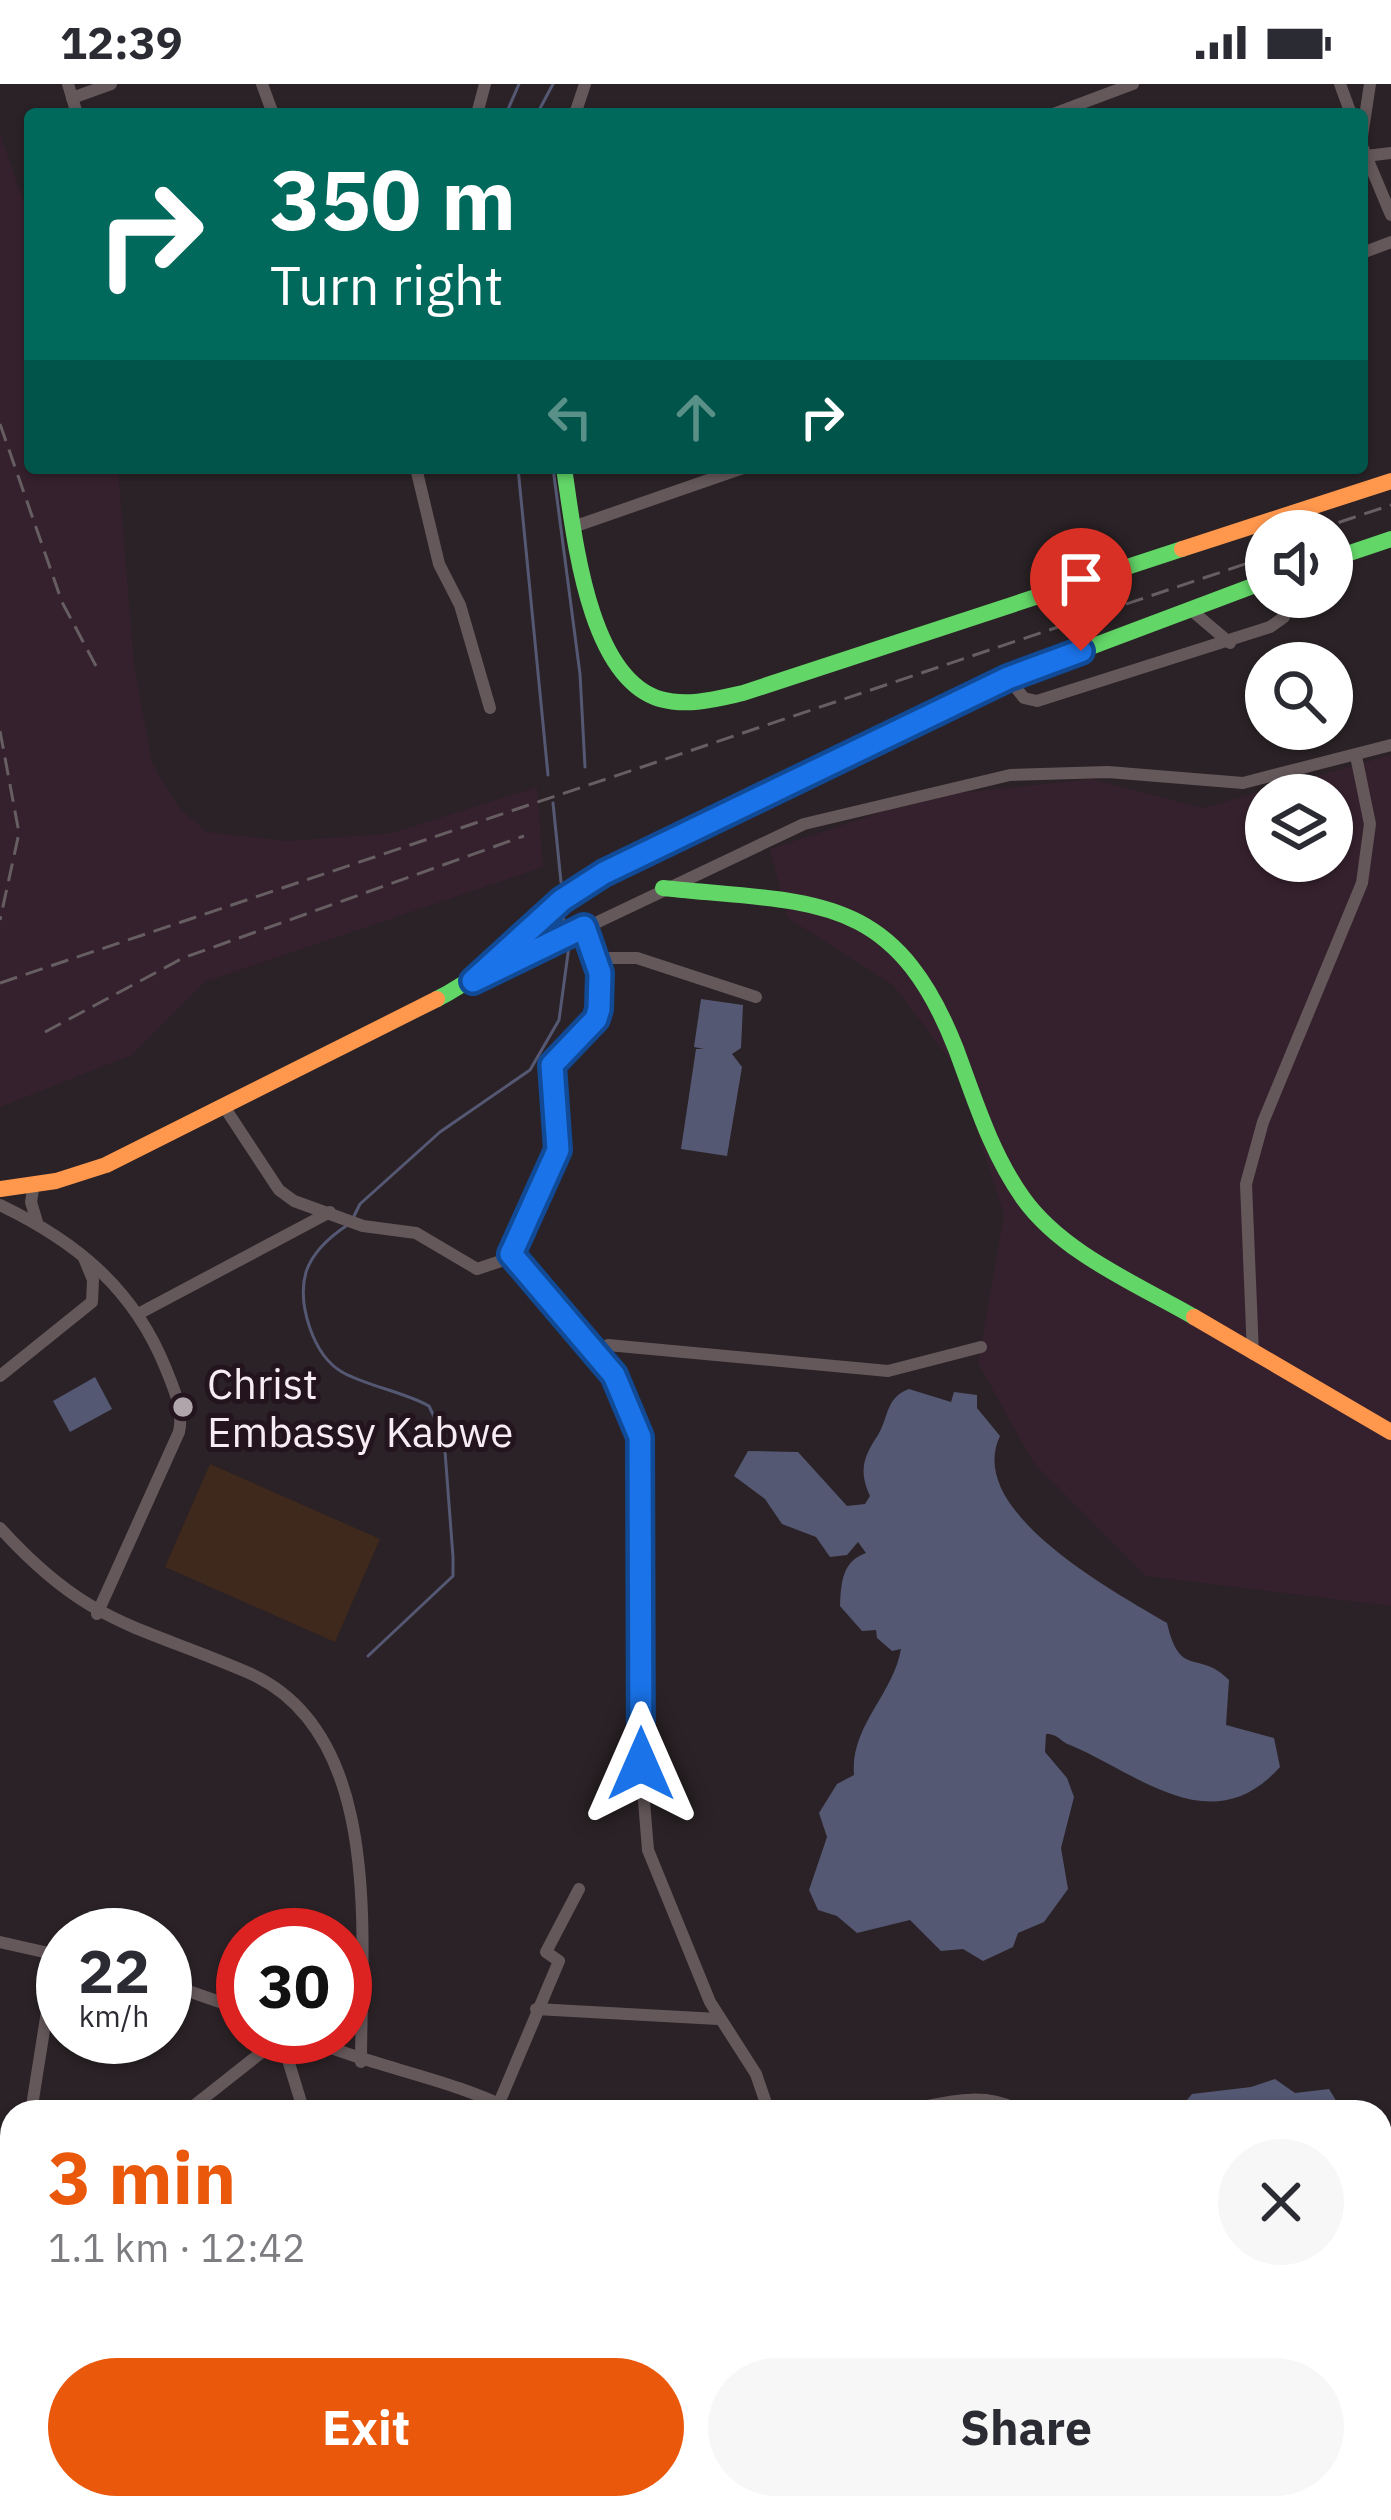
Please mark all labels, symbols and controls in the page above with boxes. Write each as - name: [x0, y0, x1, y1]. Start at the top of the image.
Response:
- text: 12:39: [60, 13, 183, 71]
- text: 350 m: [270, 144, 516, 253]
- icon: right: [72, 156, 228, 312]
- text: Turn right: [270, 250, 504, 320]
- icon: left: [537, 384, 603, 450]
- icon: ahead: [663, 384, 729, 450]
- icon: right: [789, 384, 855, 450]
- map controls: [1245, 510, 1353, 882]
- button: sound: [1245, 510, 1353, 618]
- pin: [1030, 528, 1132, 651]
- icon: arrive: [1048, 546, 1114, 612]
- button: search: [1245, 642, 1353, 750]
- button: layers: [1245, 774, 1353, 882]
- place label: Christ Embassy Kabwe: [207, 1356, 513, 1459]
- marker: Christ Embassy Kabwe: [170, 1394, 196, 1420]
- position arrow: [578, 1701, 704, 1827]
- speed limit sign: 30: [216, 1908, 372, 2064]
- text: 22: [78, 1931, 150, 2010]
- text: km/h: [79, 1996, 149, 2035]
- text: 3 min: [48, 2130, 236, 2224]
- button: close: [1218, 2139, 1344, 2265]
- text: 1.1 km · 12:42: [48, 2222, 305, 2273]
- button: Exit: [48, 2358, 684, 2496]
- button: Share: [708, 2358, 1344, 2496]

